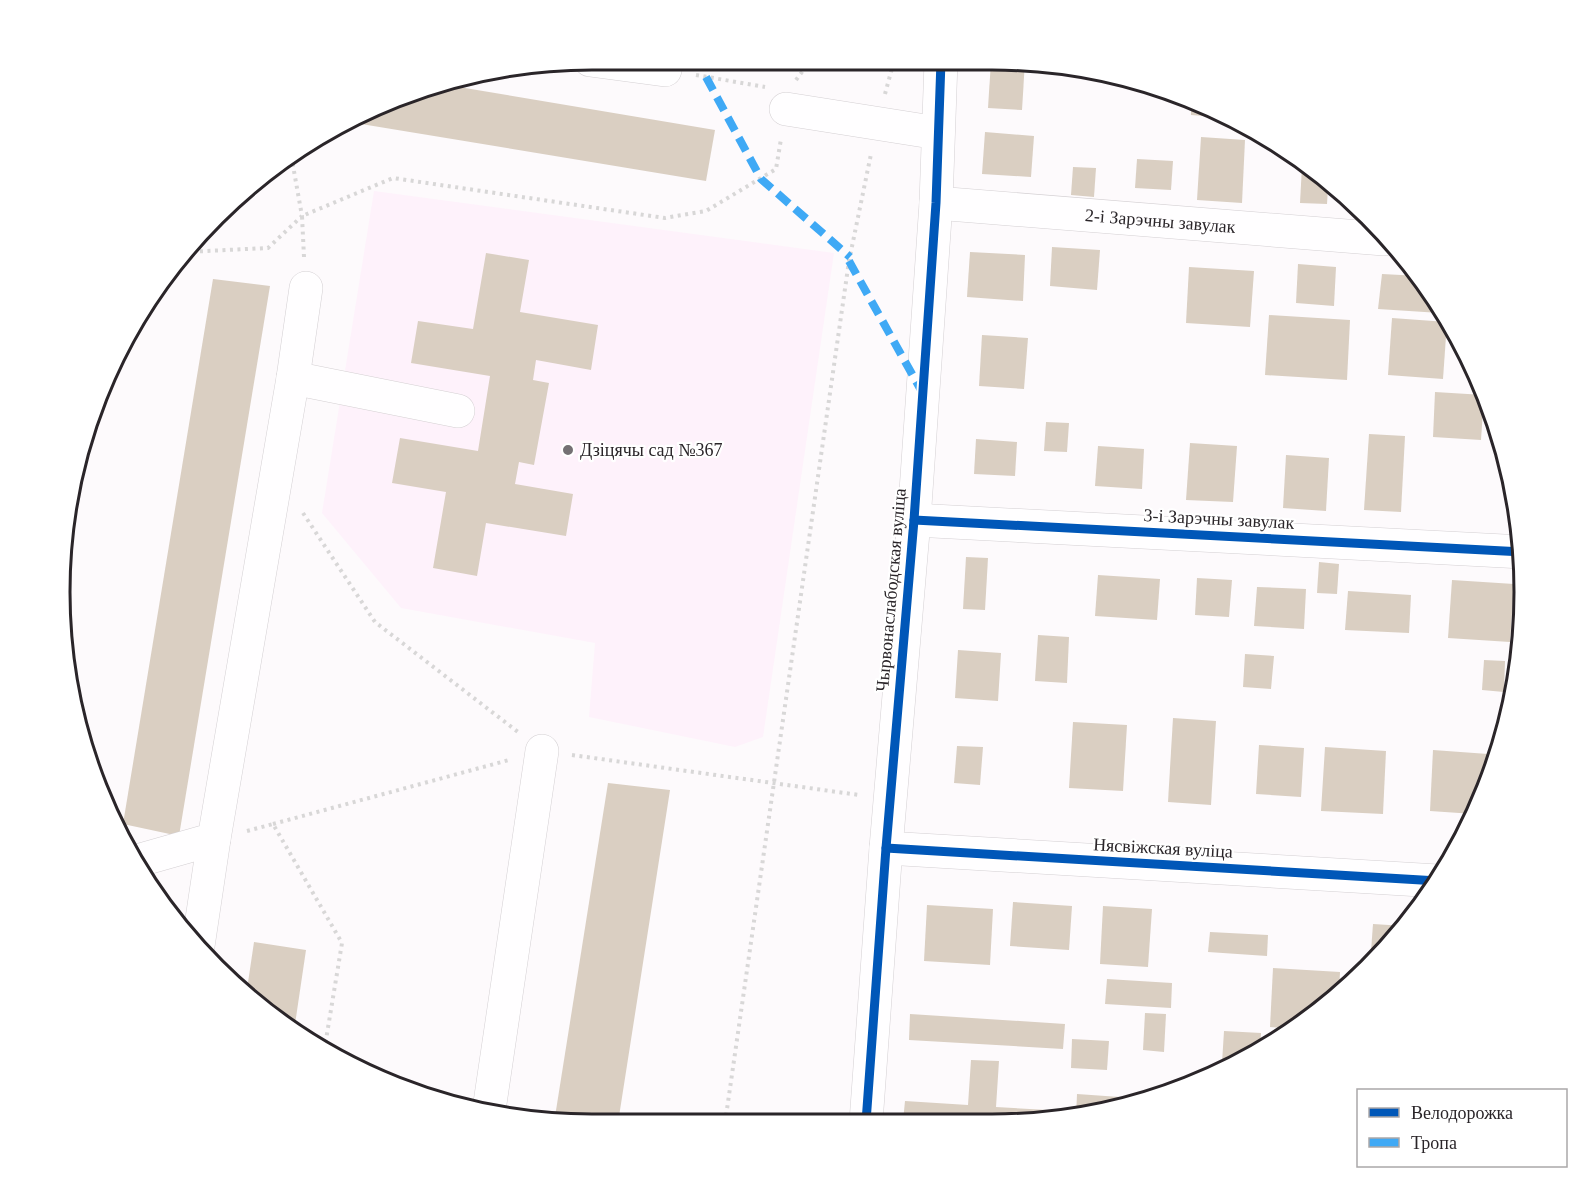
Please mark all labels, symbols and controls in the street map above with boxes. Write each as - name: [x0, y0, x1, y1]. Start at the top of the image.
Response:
- street label: 2-і Зарэчны завулак: [1084, 205, 1237, 237]
- place label: Дзіцячы сад №367: [580, 440, 722, 460]
- marker: Дзіцячы сад №367: [561, 443, 575, 457]
- street label: Чырвонаслабодская вуліца: [872, 487, 910, 693]
- street label: 3-і Зарэчны завулак: [1143, 505, 1295, 533]
- street label: Нясвіжская вуліца: [1093, 834, 1233, 862]
- legend: [1357, 1089, 1567, 1167]
- text: Велодорожка: [1411, 1103, 1513, 1123]
- text: Тропа: [1411, 1133, 1457, 1153]

